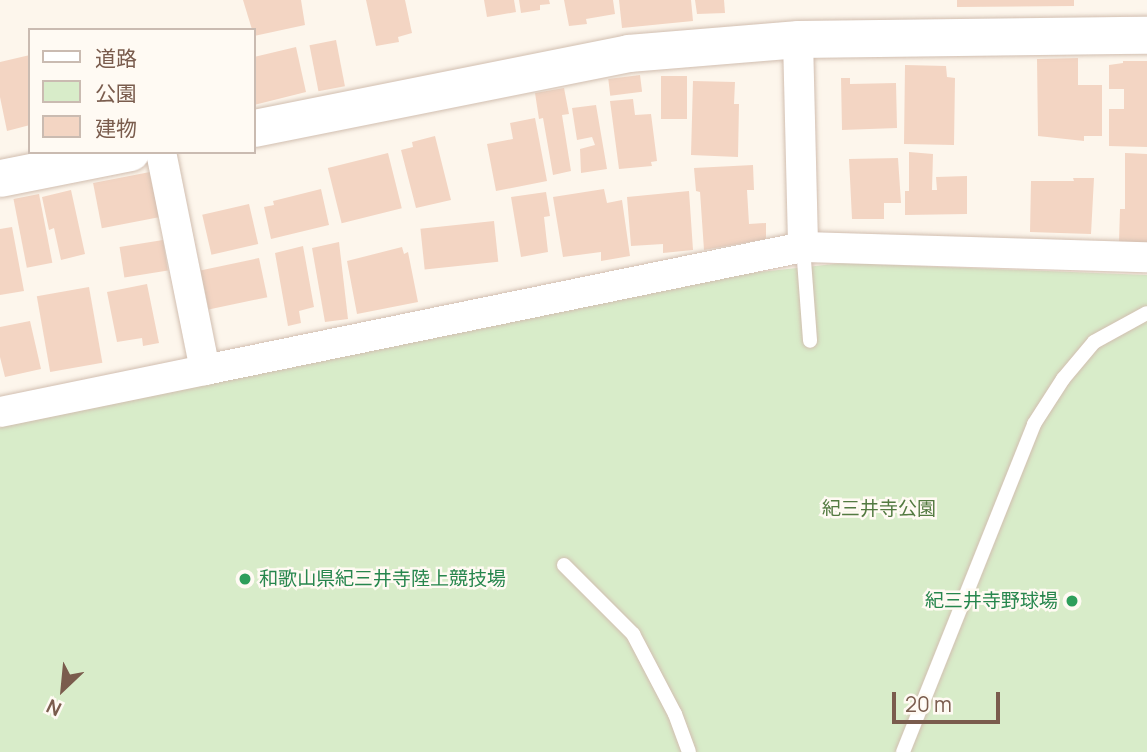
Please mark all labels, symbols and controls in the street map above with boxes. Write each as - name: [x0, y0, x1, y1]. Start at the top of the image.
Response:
- legend: [28, 28, 256, 154]
- text: 道路: [95, 44, 137, 72]
- text: 公園: [95, 79, 137, 107]
- text: 建物: [95, 114, 137, 142]
- park label: 紀三井寺公園: [822, 498, 936, 520]
- place label: 和歌山県紀三井寺陸上競技場: [259, 568, 506, 590]
- marker: 和歌山県紀三井寺陸上競技場: [237, 571, 253, 587]
- place label: 紀三井寺野球場: [925, 590, 1058, 612]
- marker: 紀三井寺野球場: [1064, 593, 1080, 609]
- north arrow: [28, 654, 98, 724]
- scale bar: [895, 678, 1004, 722]
- text: 20 m: [905, 690, 952, 718]
- text: N: [42, 693, 66, 723]

